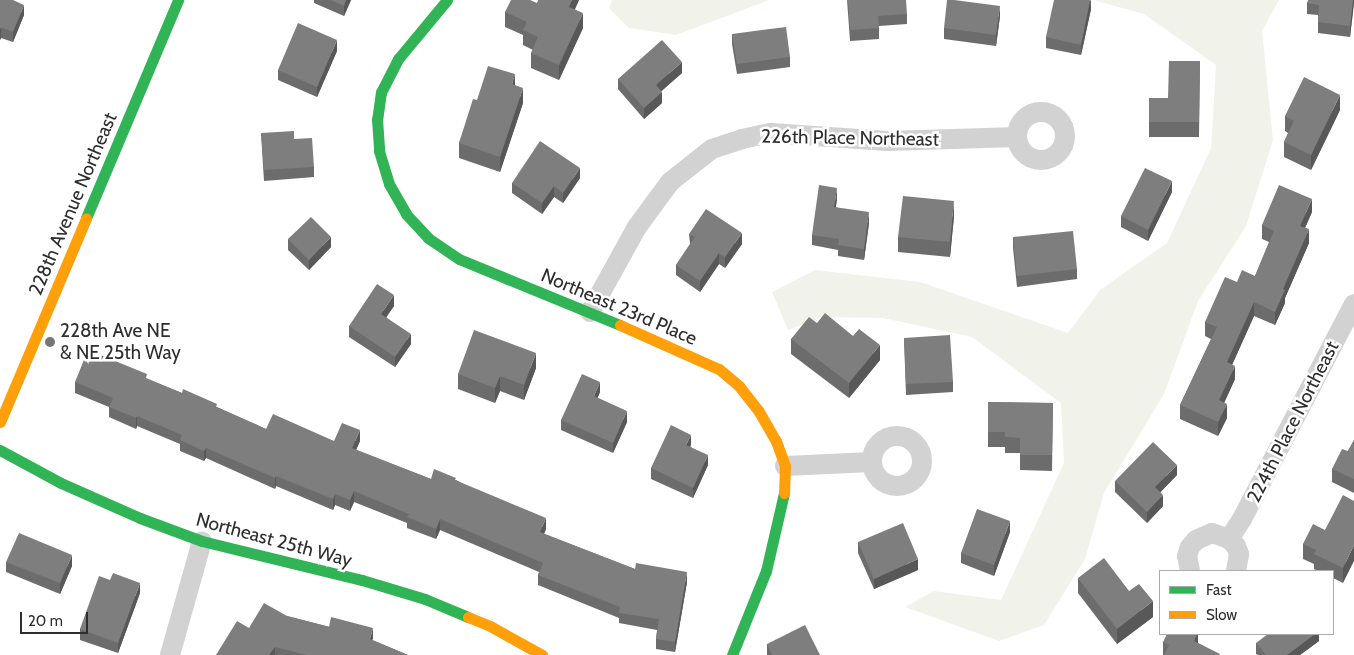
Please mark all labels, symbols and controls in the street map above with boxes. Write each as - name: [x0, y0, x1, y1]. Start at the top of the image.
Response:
- street label: 228th Avenue Northeast: [24, 109, 122, 299]
- street label: 226th Place Northeast: [761, 125, 939, 151]
- street label: Northeast 23rd Place: [538, 264, 700, 350]
- place label: 228th Ave NE & NE 25th Way: [60, 320, 181, 364]
- marker: 228th Ave NE & NE 25th Way: [44, 336, 56, 348]
- street label: 224th Place Northeast: [1242, 337, 1344, 507]
- street label: Northeast 25th Way: [194, 508, 354, 572]
- legend: [1159, 570, 1334, 635]
- text: Fast: [1206, 581, 1231, 599]
- scale bar: [22, 602, 90, 634]
- text: Slow: [1206, 606, 1237, 624]
- text: 20 m: [28, 612, 63, 630]

